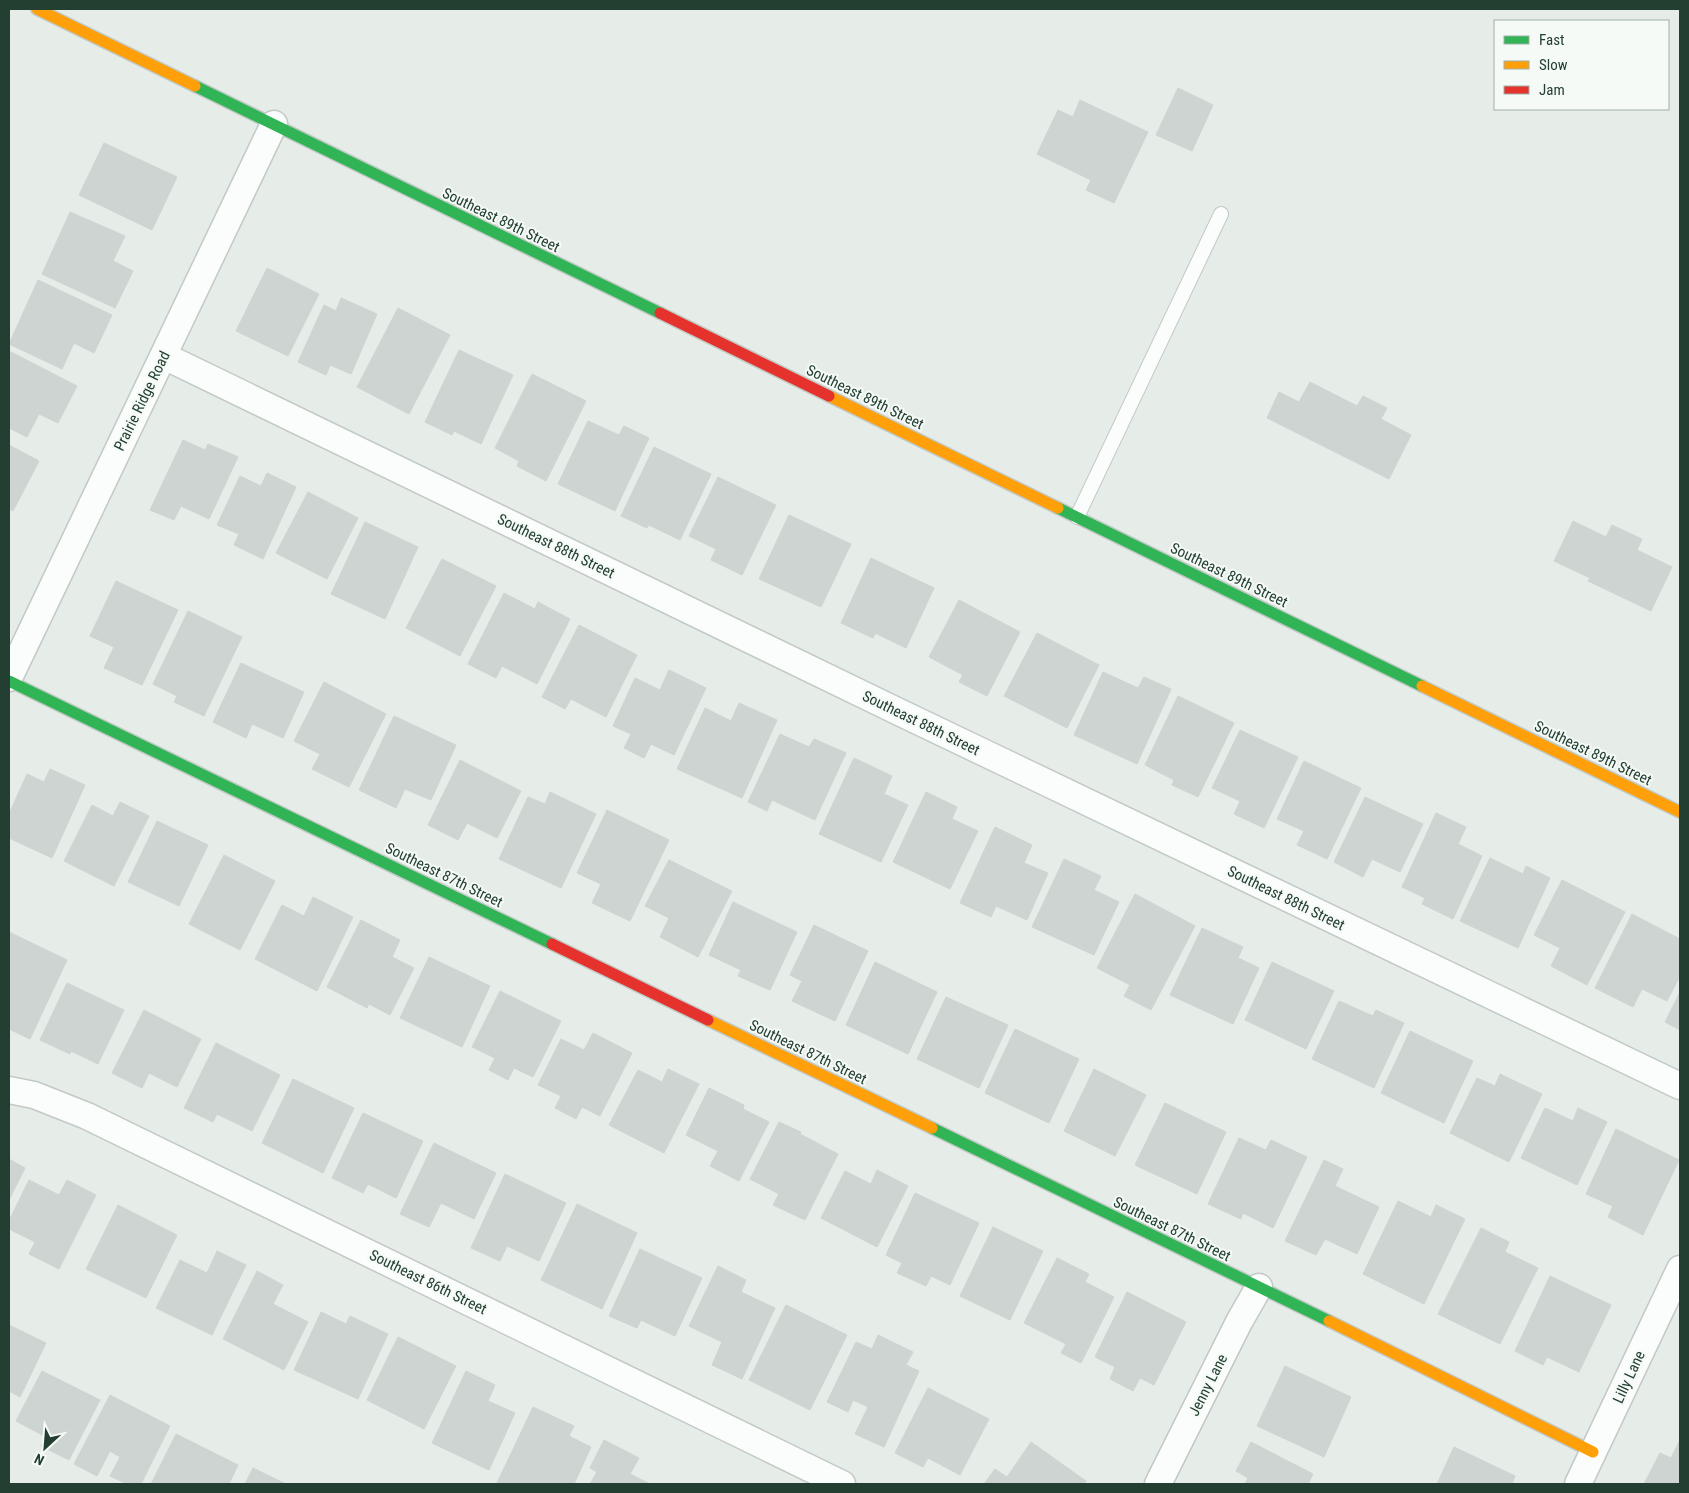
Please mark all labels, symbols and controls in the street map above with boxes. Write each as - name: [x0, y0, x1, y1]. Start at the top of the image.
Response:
- legend: [1494, 20, 1669, 110]
- text: Fast: [1539, 31, 1564, 49]
- text: Slow: [1539, 56, 1568, 74]
- text: Jam: [1539, 81, 1565, 99]
- street label: Southeast 89th Street: [439, 184, 563, 256]
- street label: Prairie Ridge Road: [110, 348, 174, 454]
- street label: Southeast 89th Street: [803, 361, 927, 433]
- street label: Southeast 88th Street: [494, 510, 618, 582]
- street label: Southeast 89th Street: [1167, 539, 1291, 611]
- street label: Southeast 88th Street: [859, 687, 983, 759]
- street label: Southeast 89th Street: [1531, 717, 1655, 789]
- street label: Southeast 87th Street: [382, 839, 506, 911]
- street label: Southeast 88th Street: [1224, 862, 1348, 934]
- street label: Southeast 87th Street: [746, 1016, 870, 1088]
- street label: Southeast 87th Street: [1110, 1193, 1234, 1265]
- street label: Southeast 86th Street: [366, 1246, 490, 1318]
- street label: Lilly Lane: [1609, 1348, 1649, 1406]
- street label: Jenny Lane: [1185, 1351, 1231, 1419]
- north arrow: [20, 1423, 70, 1473]
- text: N: [32, 1451, 47, 1469]

